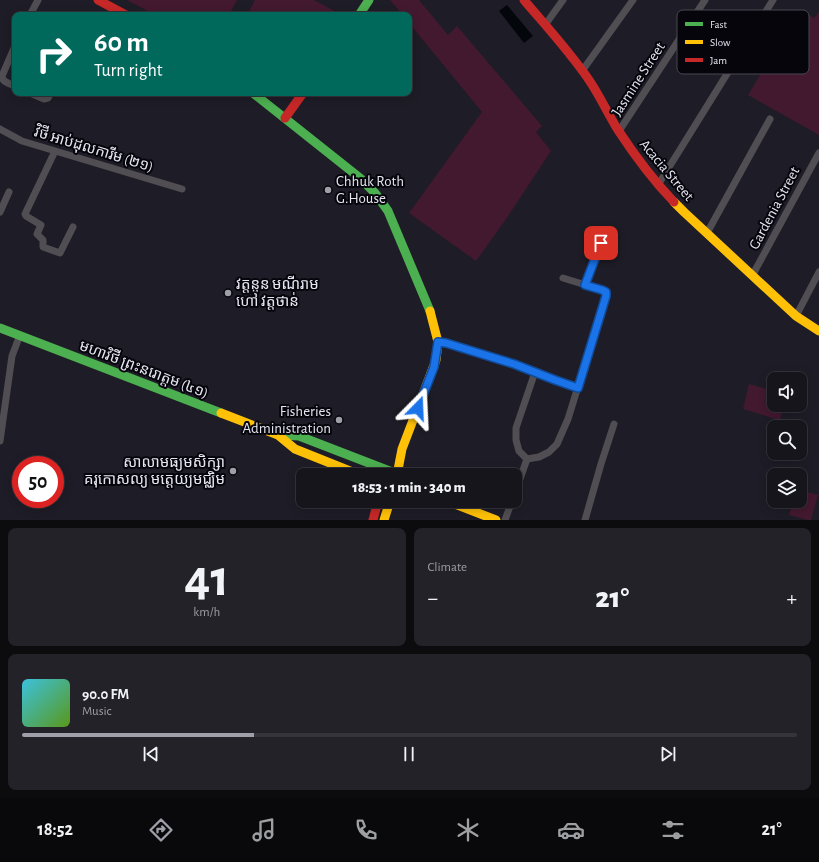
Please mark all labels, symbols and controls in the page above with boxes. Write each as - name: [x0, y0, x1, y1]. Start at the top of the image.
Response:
- legend: [677, 10, 809, 74]
- text: Fast: [710, 19, 728, 30]
- icon: right: [28, 28, 80, 80]
- text: 60 m: [94, 29, 149, 57]
- text: Slow: [710, 37, 731, 48]
- street label: Jasmine Street: [609, 39, 668, 119]
- text: Jam: [710, 55, 727, 66]
- text: Turn right: [94, 62, 163, 80]
- street label: វិថី អាប់ដុលការីម (២១): [32, 122, 156, 176]
- street label: Acacia Street: [637, 137, 697, 204]
- street label: Gardenia Street: [746, 164, 803, 252]
- place label: Chhuk Roth G.House: [336, 174, 404, 206]
- marker: Chhuk Roth G.House: [323, 185, 333, 195]
- pin: [584, 226, 618, 260]
- icon: arrive: [590, 232, 612, 254]
- place label: វត្តនួន មណីរាម ហៅ វត្តថាន់: [236, 275, 319, 310]
- marker: វត្តនួន មណីរាម ហៅ វត្តថាន់: [223, 288, 233, 298]
- street label: មហាវិថី ព្រះនរោត្តម (៤១): [77, 336, 211, 402]
- map controls: [767, 372, 807, 508]
- button: sound: [767, 372, 807, 412]
- position arrow: [397, 387, 439, 429]
- place label: Fisheries Administration: [242, 404, 331, 436]
- marker: Fisheries Administration: [334, 415, 344, 425]
- button: search: [767, 420, 807, 460]
- place label: សាលាមធ្យមសិក្សា គរុកោសល្យ មត្តេយ្យមជ្ឈិម: [84, 454, 225, 488]
- speed limit sign: 50: [12, 456, 64, 508]
- marker: សាលាមធ្យមសិក្សា គរុកោសល្យ មត្តេយ្យមជ្ឈិម: [228, 466, 238, 476]
- button: layers: [767, 468, 807, 508]
- text: 18:53 · 1 min · 340 m: [352, 480, 466, 495]
- text: 41: [184, 553, 229, 605]
- text: Climate: [428, 561, 467, 574]
- text: 21°: [595, 583, 629, 613]
- text: −: [428, 587, 438, 609]
- text: +: [786, 587, 797, 609]
- text: km/h: [193, 606, 220, 619]
- text: 90.0 FM: [82, 687, 129, 702]
- text: Music: [82, 705, 112, 718]
- icon: previous: [140, 743, 162, 765]
- icon: pause: [398, 743, 420, 765]
- icon: next: [657, 743, 679, 765]
- icon: directions: [147, 816, 175, 844]
- icon: music: [250, 816, 278, 844]
- icon: phone: [352, 816, 380, 844]
- icon: climate: [454, 816, 482, 844]
- icon: car: [557, 816, 585, 844]
- icon: filters: [659, 816, 687, 844]
- text: 18:52: [37, 821, 73, 839]
- text: 21°: [762, 821, 782, 839]

